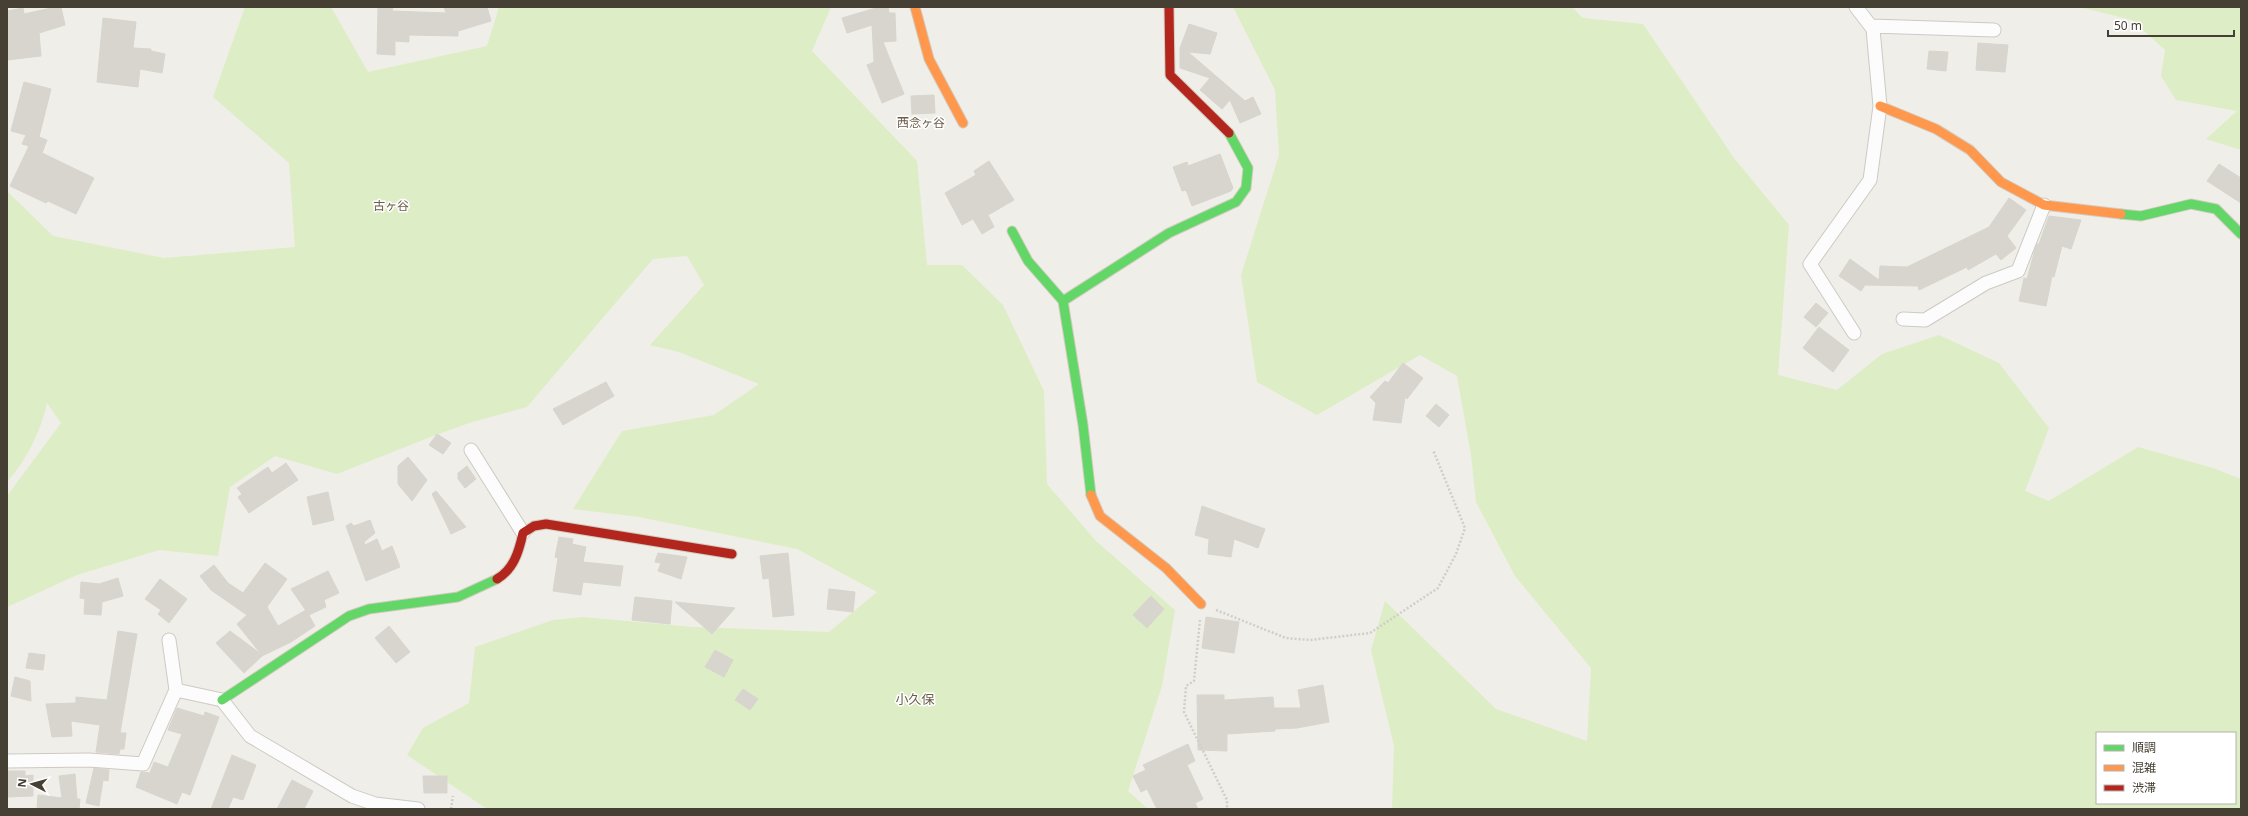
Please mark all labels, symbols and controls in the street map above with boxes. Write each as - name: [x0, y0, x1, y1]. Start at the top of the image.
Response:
- scale bar: [2108, 12, 2234, 38]
- text: 50 m: [2114, 17, 2142, 34]
- district label: 西念ヶ谷: [897, 114, 945, 131]
- district label: 古ヶ谷: [373, 197, 409, 214]
- district label: 小久保: [895, 690, 935, 708]
- legend: [2096, 732, 2236, 804]
- text: 順調: [2132, 739, 2156, 756]
- text: 混雑: [2132, 759, 2156, 776]
- north arrow: [12, 764, 52, 804]
- text: N: [14, 778, 29, 788]
- text: 渋滞: [2132, 779, 2156, 796]

